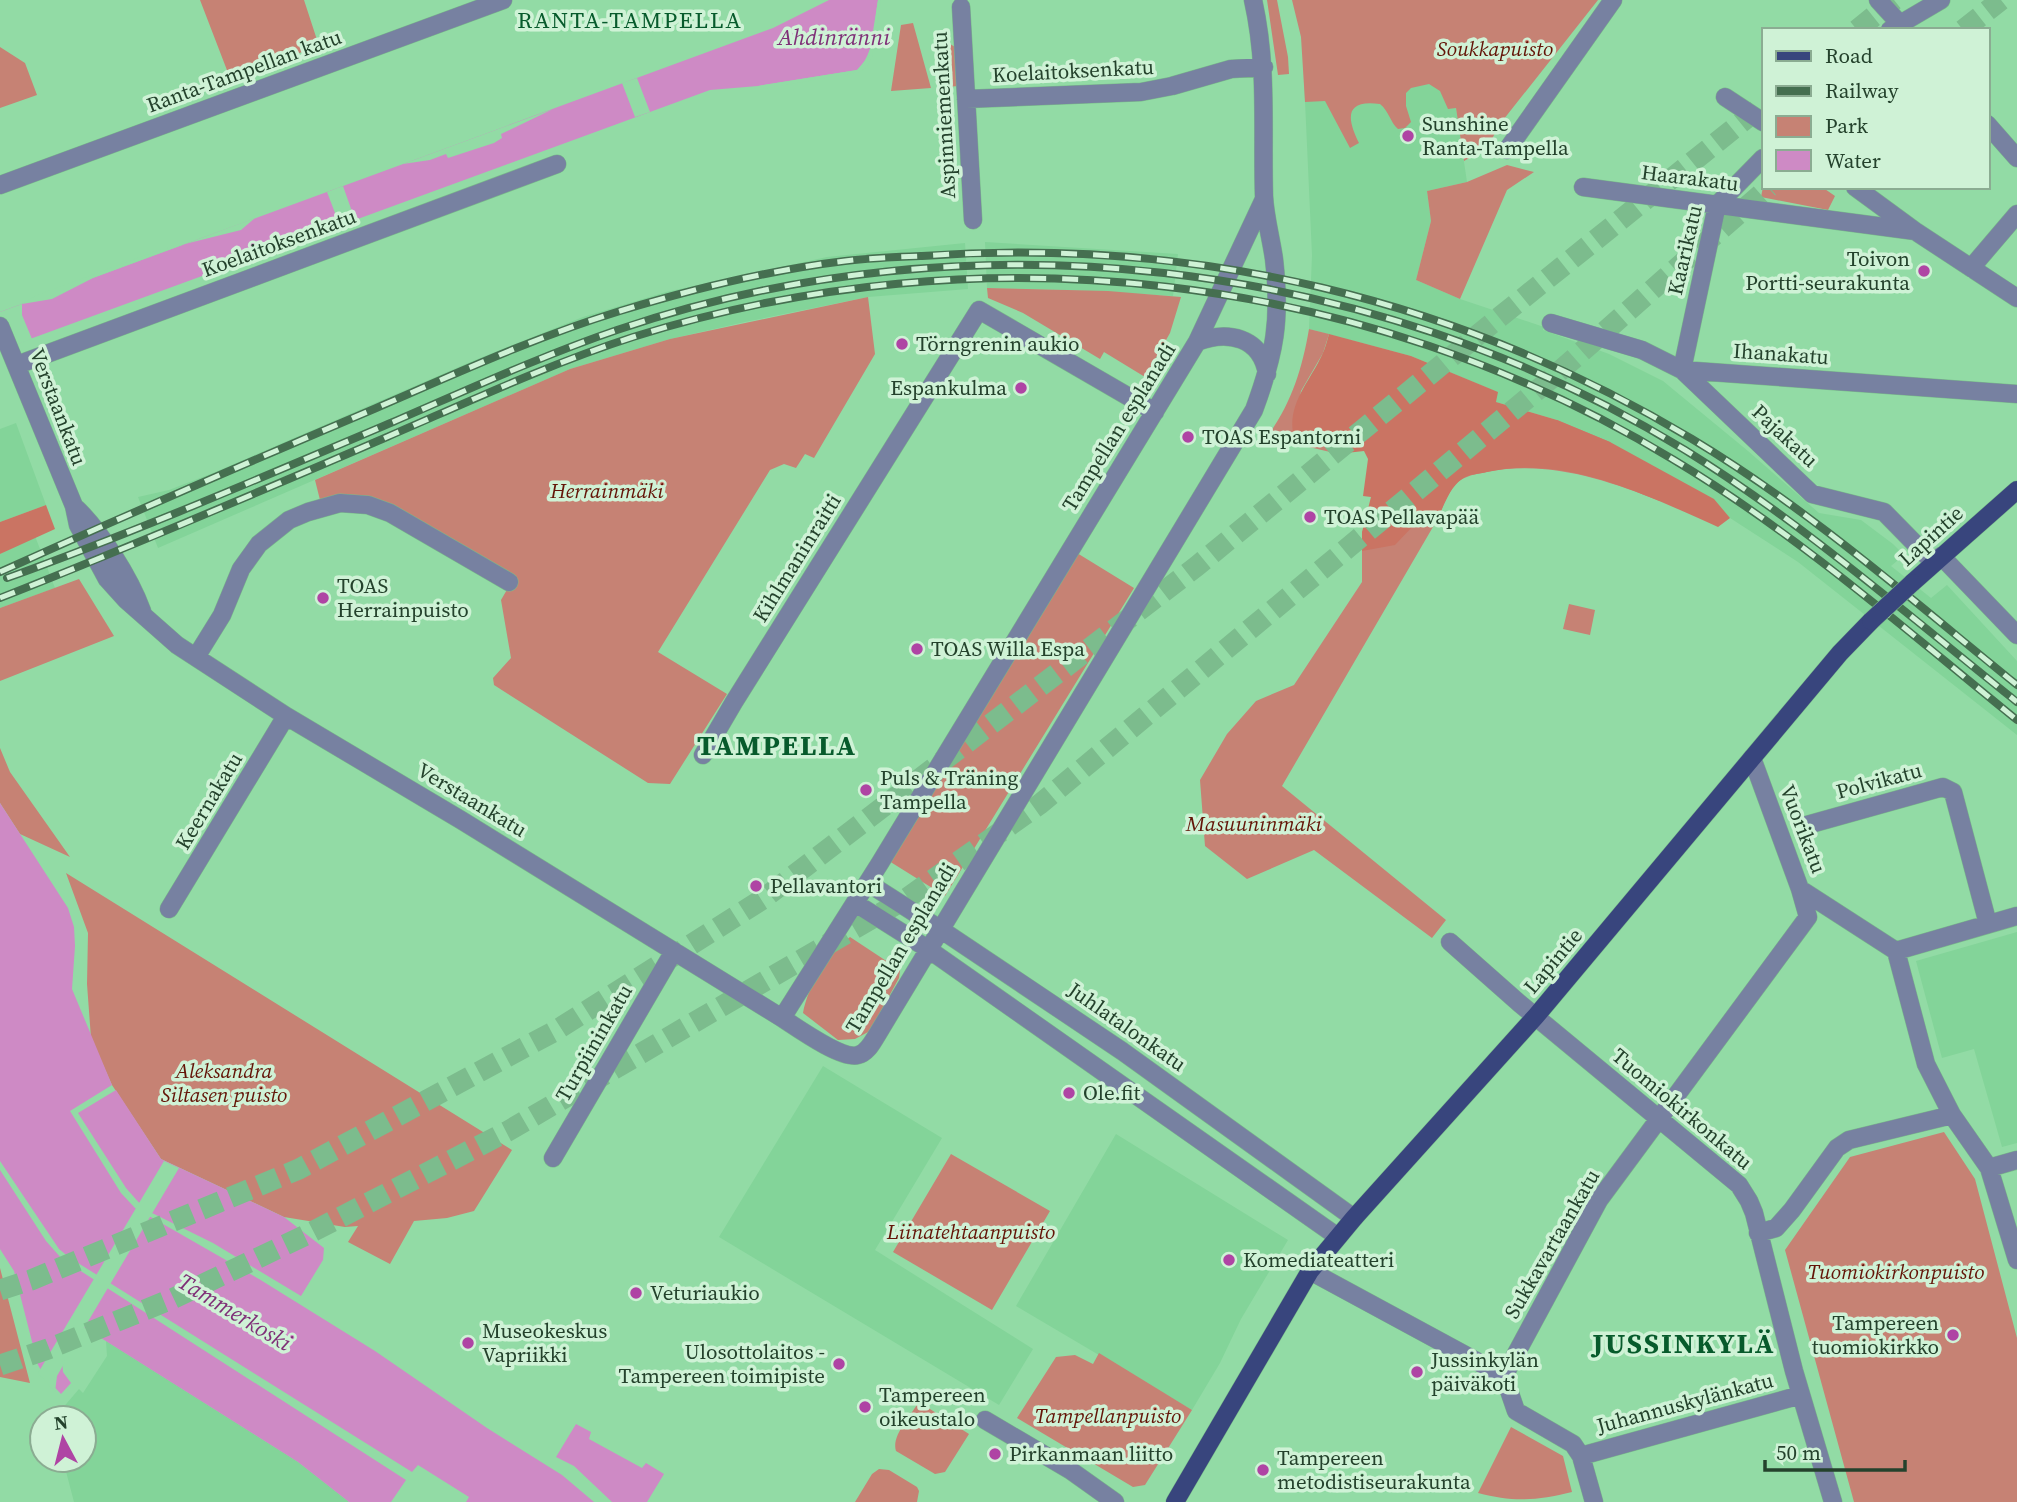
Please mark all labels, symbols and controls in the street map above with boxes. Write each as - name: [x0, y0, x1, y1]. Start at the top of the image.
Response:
- district label: RANTA-TAMPELLA: [517, 4, 743, 36]
- water label: Ahdinränni: [776, 21, 890, 53]
- street label: Ranta-Tampellan katu: [142, 22, 345, 119]
- legend: [1762, 28, 1989, 189]
- street label: Aspinniemenkatu: [925, 31, 962, 199]
- park label: Soukkapuisto: [1437, 34, 1553, 63]
- text: Road: [1825, 41, 1873, 70]
- street label: Koelaitoksenkatu: [991, 52, 1155, 89]
- text: Railway: [1825, 76, 1899, 105]
- place label: Sunshine Ranta-Tampella: [1422, 109, 1569, 162]
- text: Park: [1825, 111, 1869, 140]
- marker: Sunshine Ranta-Tampella: [1400, 128, 1416, 144]
- text: Water: [1825, 146, 1881, 175]
- street label: Haarakatu: [1640, 157, 1740, 198]
- street label: Koelaitoksenkatu: [198, 201, 360, 284]
- street label: Kaarikatu: [1660, 202, 1709, 298]
- place label: Toivon Portti-seurakunta: [1745, 244, 1910, 297]
- marker: Toivon Portti-seurakunta: [1916, 263, 1932, 279]
- place label: Törngrenin aukio: [916, 329, 1079, 358]
- marker: Törngrenin aukio: [894, 336, 910, 352]
- street label: Ihanakatu: [1732, 336, 1830, 371]
- street label: Tampellan esplanadi: [1055, 337, 1182, 517]
- street label: Verstaankatu: [23, 344, 94, 470]
- place label: Espankulma: [890, 373, 1007, 402]
- marker: Espankulma: [1013, 380, 1029, 396]
- street label: Pajakatu: [1746, 397, 1825, 474]
- place label: TOAS Espantorni: [1202, 422, 1361, 451]
- marker: TOAS Espantorni: [1180, 429, 1196, 445]
- park label: Herrainmäki: [549, 476, 664, 505]
- street label: Kihlmaninraitti: [746, 488, 848, 627]
- street label: Lapintie: [1892, 499, 1969, 572]
- place label: TOAS Pellavapää: [1324, 502, 1480, 531]
- marker: TOAS Pellavapää: [1302, 509, 1318, 525]
- place label: TOAS Herrainpuisto: [337, 571, 469, 624]
- marker: TOAS Herrainpuisto: [315, 590, 331, 606]
- place label: TOAS Willa Espa: [931, 634, 1085, 663]
- marker: TOAS Willa Espa: [909, 641, 925, 657]
- district label: TAMPELLA: [697, 726, 857, 764]
- street label: Keernakatu: [168, 747, 249, 855]
- street label: Verstaankatu: [412, 755, 533, 844]
- street label: Polvikatu: [1833, 755, 1925, 806]
- place label: Puls & Träning Tampella: [880, 763, 1018, 816]
- street label: Vuorikatu: [1773, 780, 1834, 877]
- marker: Puls & Träning Tampella: [858, 782, 874, 798]
- park label: Masuuninmäki: [1185, 809, 1323, 838]
- street label: Tampellan esplanadi: [838, 857, 963, 1038]
- place label: Pellavantori: [770, 871, 882, 900]
- marker: Pellavantori: [748, 878, 764, 894]
- street label: Lapintie: [1517, 922, 1589, 1000]
- street label: Juhlatalonkatu: [1062, 975, 1192, 1078]
- street label: Turpiininkatu: [548, 979, 639, 1107]
- street label: Tuomiokirkonkatu: [1606, 1041, 1759, 1176]
- park label: Aleksandra Siltasen puisto: [161, 1056, 287, 1109]
- place label: Ole.fit: [1083, 1078, 1140, 1107]
- marker: Ole.fit: [1061, 1085, 1077, 1101]
- street label: Sukkavartaankatu: [1497, 1164, 1606, 1324]
- park label: Liinatehtaanpuisto: [886, 1217, 1055, 1246]
- place label: Komediateatteri: [1243, 1245, 1394, 1274]
- marker: Komediateatteri: [1221, 1252, 1237, 1268]
- park label: Tuomiokirkonpuisto: [1807, 1257, 1985, 1286]
- water label: Tammerkoski: [172, 1265, 298, 1359]
- place label: Veturiaukio: [650, 1278, 760, 1307]
- marker: Veturiaukio: [628, 1285, 644, 1301]
- place label: Tampereen tuomiokirkko: [1812, 1308, 1939, 1361]
- place label: Museokeskus Vapriikki: [482, 1316, 607, 1369]
- district label: JUSSINKYLÄ: [1590, 1324, 1776, 1362]
- marker: Tampereen tuomiokirkko: [1945, 1327, 1961, 1343]
- marker: Museokeskus Vapriikki: [460, 1335, 476, 1351]
- place label: Ulosottolaitos - Tampereen toimipiste: [619, 1337, 825, 1390]
- place label: Jussinkylän päiväkoti: [1430, 1345, 1539, 1398]
- marker: Ulosottolaitos - Tampereen toimipiste: [831, 1356, 847, 1372]
- marker: Jussinkylän päiväkoti: [1409, 1364, 1425, 1380]
- street label: Juhannuskylänkatu: [1592, 1365, 1776, 1440]
- place label: Tampereen oikeustalo: [879, 1380, 986, 1433]
- marker: Tampereen oikeustalo: [857, 1399, 873, 1415]
- park label: Tampellanpuisto: [1035, 1401, 1181, 1430]
- north arrow: [28, 1404, 98, 1474]
- text: N: [52, 1408, 70, 1436]
- scale bar: [1765, 1428, 1905, 1472]
- text: 50 m: [1776, 1438, 1821, 1467]
- place label: Pirkanmaan liitto: [1009, 1439, 1173, 1468]
- place label: Tampereen metodistiseurakunta: [1277, 1443, 1471, 1496]
- marker: Pirkanmaan liitto: [987, 1446, 1003, 1462]
- marker: Tampereen metodistiseurakunta: [1255, 1462, 1271, 1478]

